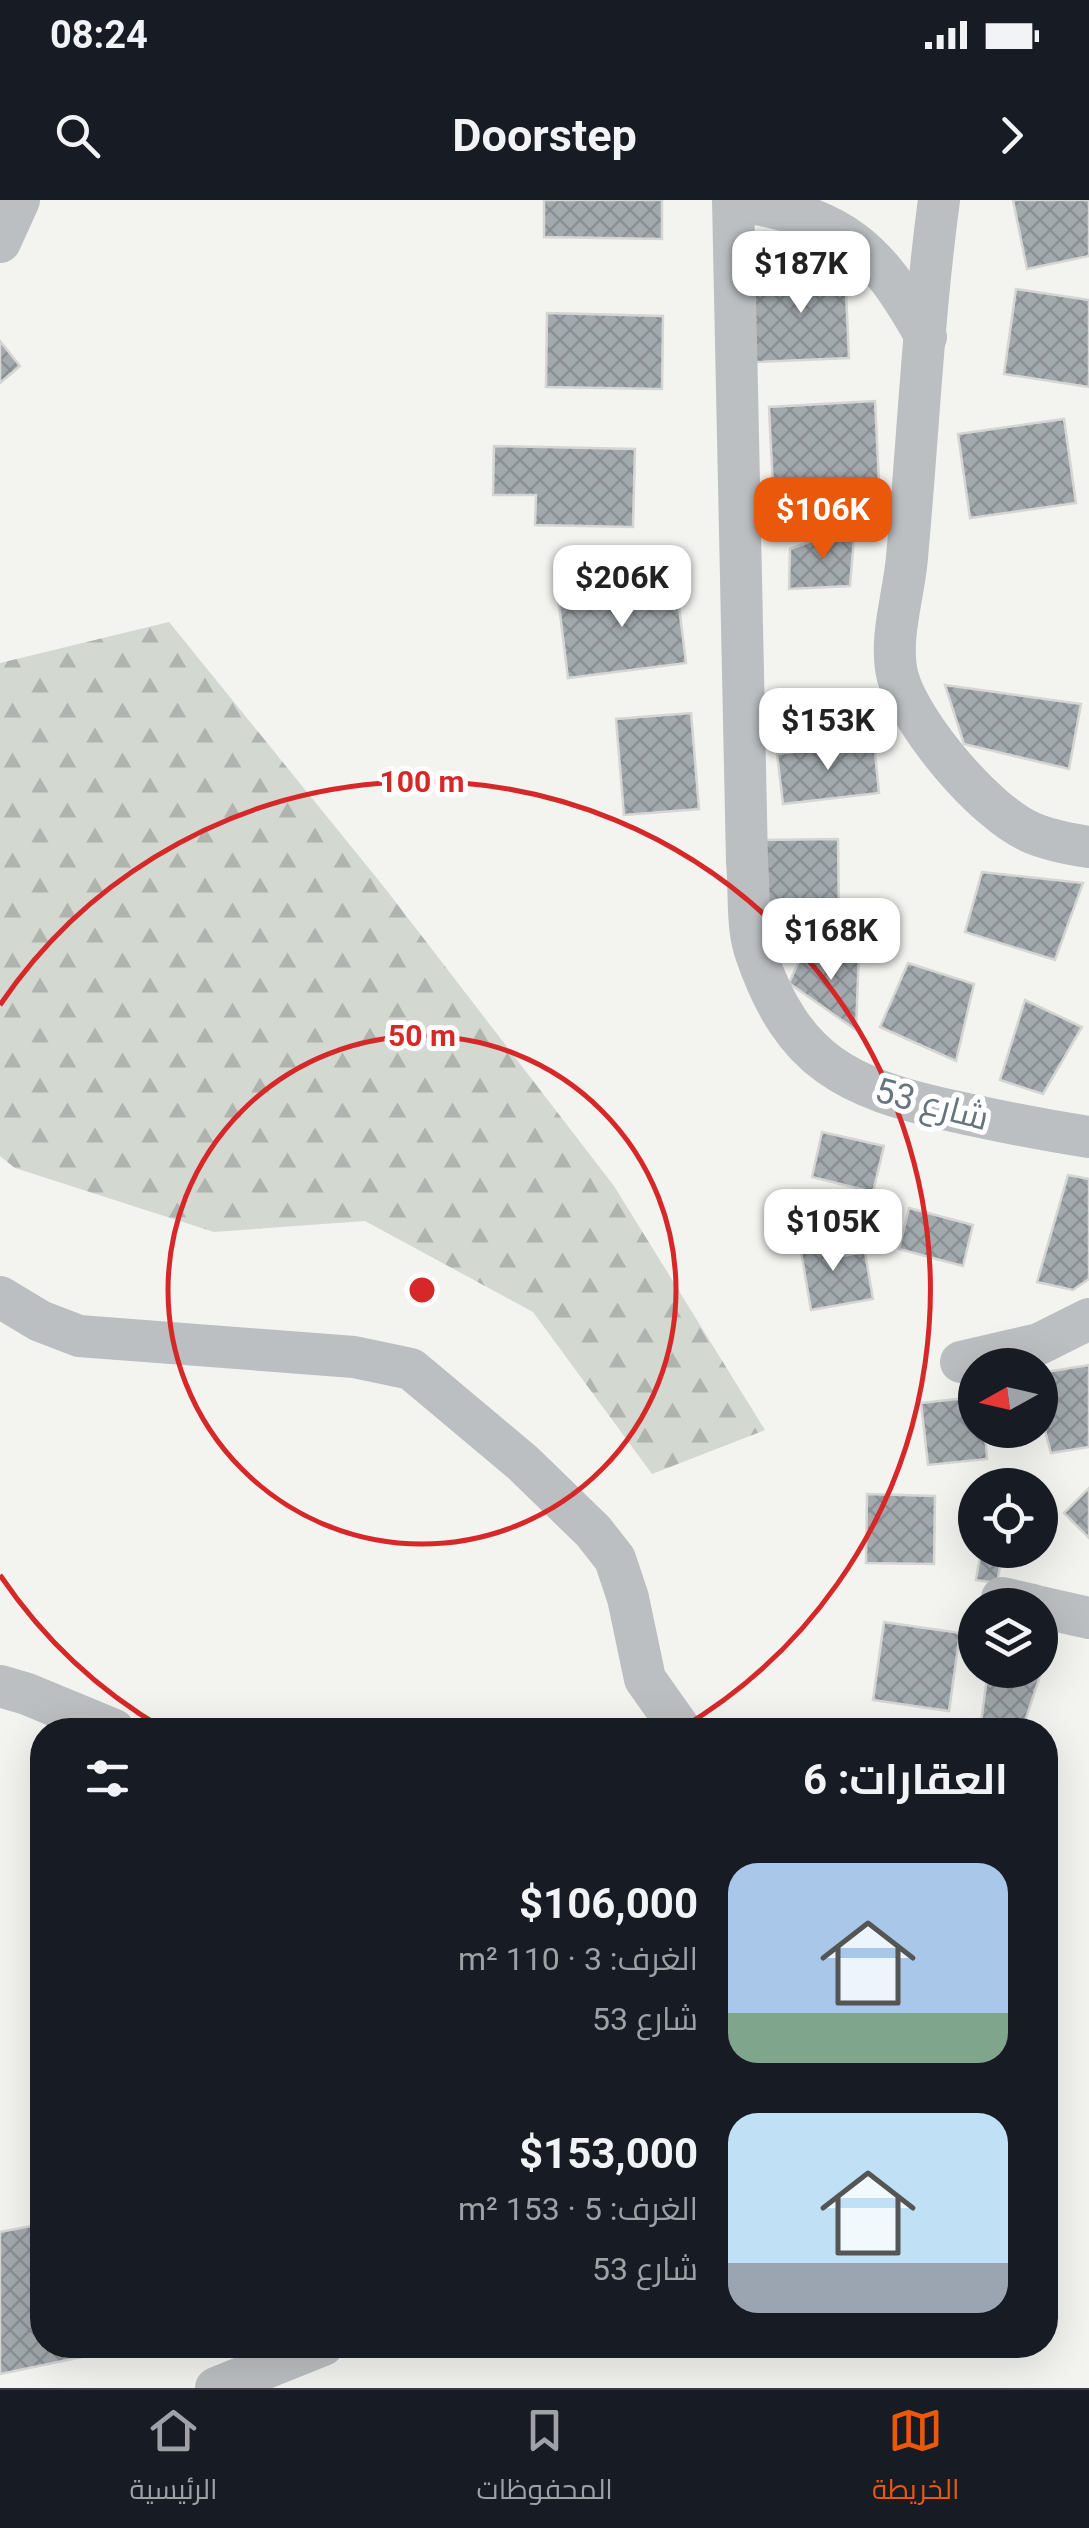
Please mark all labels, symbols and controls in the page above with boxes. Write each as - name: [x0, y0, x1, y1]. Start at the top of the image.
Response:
- text: 08:24: [50, 13, 148, 57]
- icon: search: [50, 108, 105, 163]
- icon: forward: [984, 108, 1039, 163]
- text: Doorstep: [452, 109, 637, 162]
- pin: $187K: [731, 231, 871, 316]
- text: $187K: [754, 244, 848, 282]
- pin: $106K: [753, 477, 893, 562]
- text: $106K: [776, 490, 870, 528]
- pin: $206K: [552, 545, 692, 630]
- text: $206K: [575, 558, 669, 596]
- pin: $153K: [758, 688, 898, 773]
- text: $153K: [781, 701, 875, 739]
- text: 100 m: [379, 764, 465, 799]
- pin: $168K: [761, 898, 901, 983]
- text: $168K: [784, 911, 878, 949]
- text: 50 m: [388, 1018, 456, 1053]
- street label: شارع 53: [870, 1070, 993, 1141]
- pin: $105K: [763, 1189, 903, 1274]
- text: $105K: [786, 1202, 880, 1240]
- centre of rings: [404, 1272, 440, 1308]
- north arrow: [958, 1348, 1058, 1448]
- map controls: [958, 1348, 1058, 1688]
- button: locate: [958, 1468, 1058, 1568]
- button: layers: [958, 1588, 1058, 1688]
- icon: filters: [80, 1751, 135, 1806]
- text: العقارات: 6: [803, 1755, 1008, 1804]
- text: $106,000: [519, 1879, 698, 1928]
- icon: home: [808, 1903, 928, 2023]
- text: الغرف: 3 · 110 m²: [458, 1940, 698, 1978]
- text: شارع 53: [592, 2000, 698, 2038]
- text: $153,000: [519, 2129, 698, 2178]
- icon: home: [808, 2153, 928, 2273]
- text: الغرف: 5 · 153 m²: [458, 2190, 698, 2228]
- text: شارع 53: [592, 2250, 698, 2288]
- tab: الرئيسية: [130, 2403, 217, 2515]
- tab: المحفوظات: [477, 2403, 613, 2515]
- tab: الخريطة: [872, 2403, 959, 2515]

